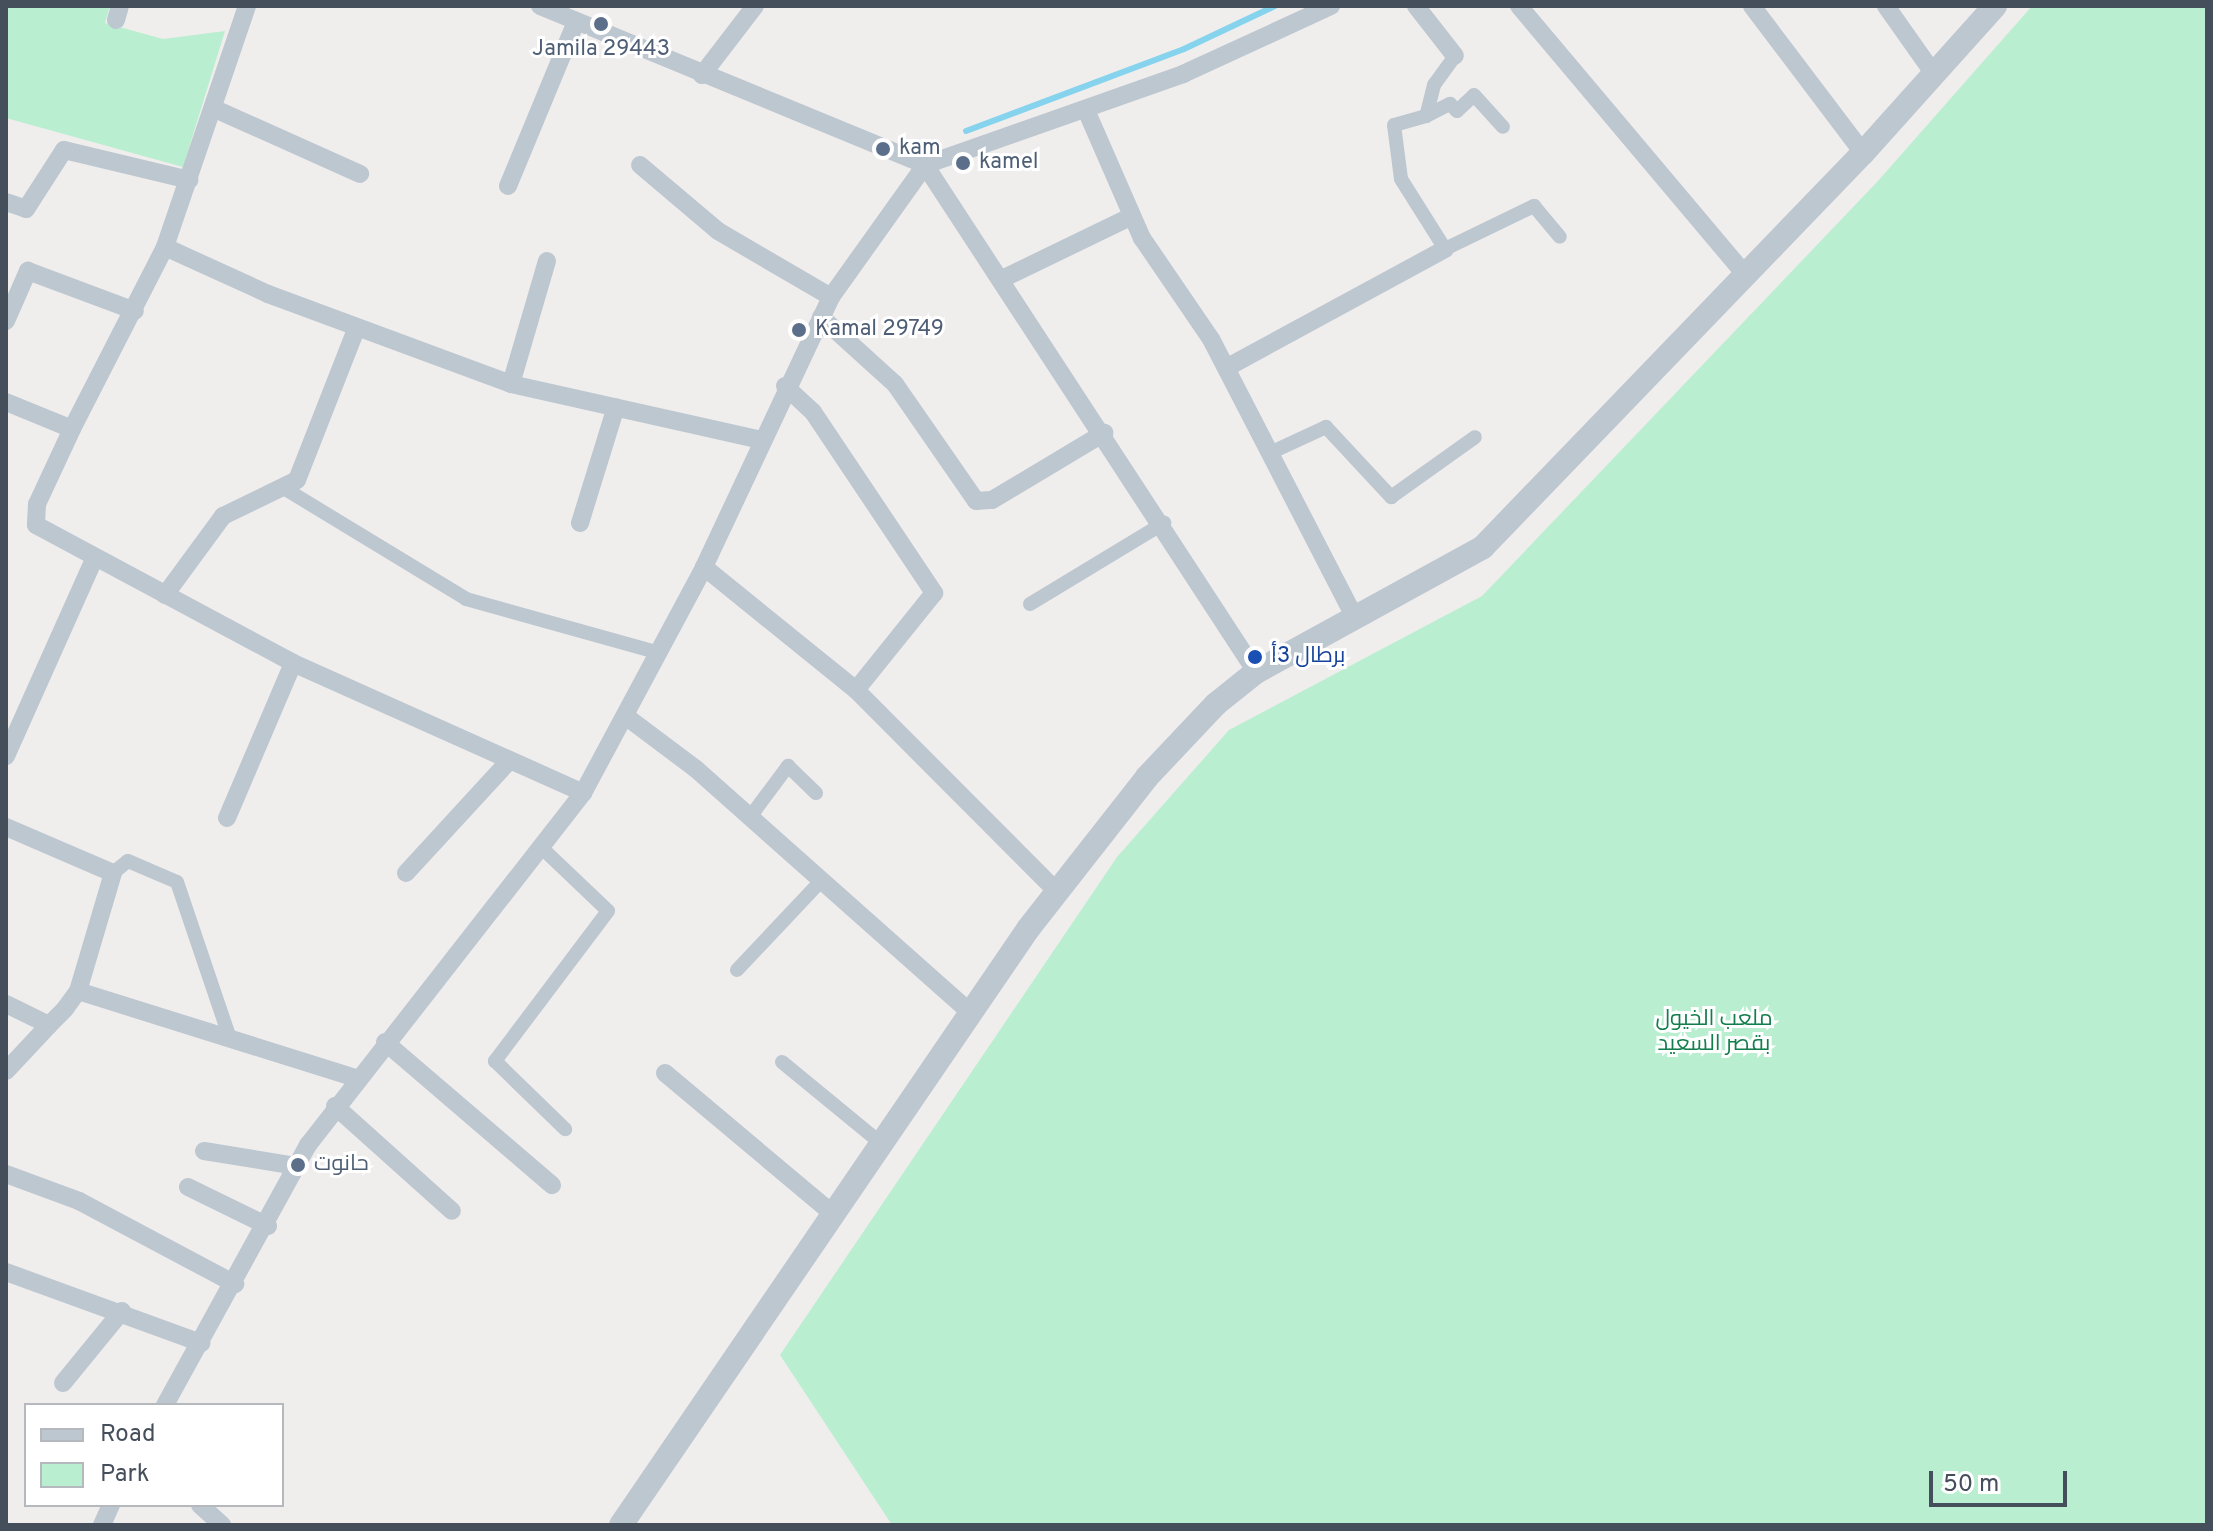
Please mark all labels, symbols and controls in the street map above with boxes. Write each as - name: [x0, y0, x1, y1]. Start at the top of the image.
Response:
- marker: Jamila 29443: [592, 15, 610, 33]
- place label: Jamila 29443: [532, 37, 670, 63]
- place label: kam: [899, 136, 941, 162]
- marker: kam: [874, 140, 892, 158]
- place label: kamel: [979, 150, 1039, 176]
- marker: kamel: [954, 154, 972, 172]
- place label: Kamal 29749: [815, 317, 944, 343]
- marker: Kamal 29749: [790, 321, 808, 339]
- place label: برطال 3أ: [1271, 644, 1345, 670]
- marker: برطال 3أ: [1246, 648, 1264, 666]
- park label: ملعب الخيول بقصر السعيد: [1655, 1006, 1773, 1058]
- place label: حانوت: [314, 1152, 369, 1178]
- marker: حانوت: [289, 1156, 307, 1174]
- legend: [24, 1403, 284, 1507]
- text: Road: [100, 1420, 156, 1450]
- scale bar: [1933, 1455, 2071, 1505]
- text: Park: [100, 1460, 150, 1490]
- text: 50 m: [1943, 1470, 1999, 1500]

